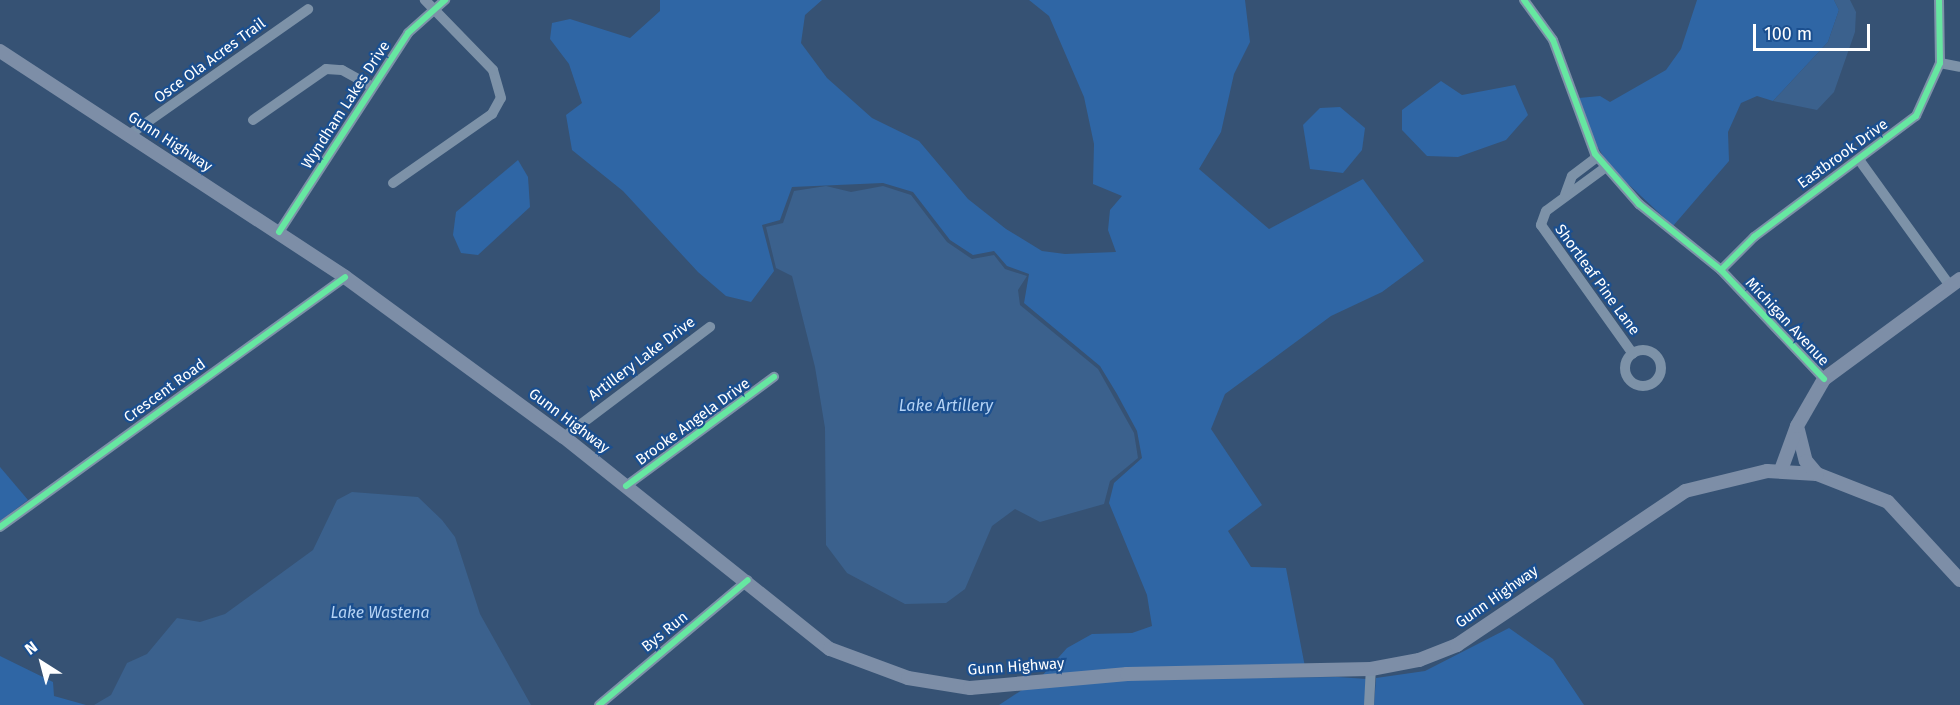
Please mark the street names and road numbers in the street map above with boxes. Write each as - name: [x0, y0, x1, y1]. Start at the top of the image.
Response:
- street label: Osce Ola Acres Trail: [151, 15, 269, 107]
- street label: Wyndham Lakes Drive: [298, 38, 394, 172]
- street label: Gunn Highway: [125, 108, 215, 176]
- street label: Eastbrook Drive: [1794, 115, 1892, 193]
- street label: Shortleaf Pine Lane: [1551, 221, 1643, 339]
- street label: Michigan Avenue: [1741, 274, 1833, 370]
- street label: Artillery Lake Drive: [585, 313, 699, 405]
- street label: Crescent Road: [121, 355, 209, 427]
- street label: Brooke Angela Drive: [633, 375, 753, 469]
- street label: Gunn Highway: [525, 385, 613, 457]
- street label: Gunn Highway: [1452, 562, 1542, 632]
- street label: Bys Run: [638, 608, 692, 656]
- street label: Gunn Highway: [967, 655, 1065, 679]

